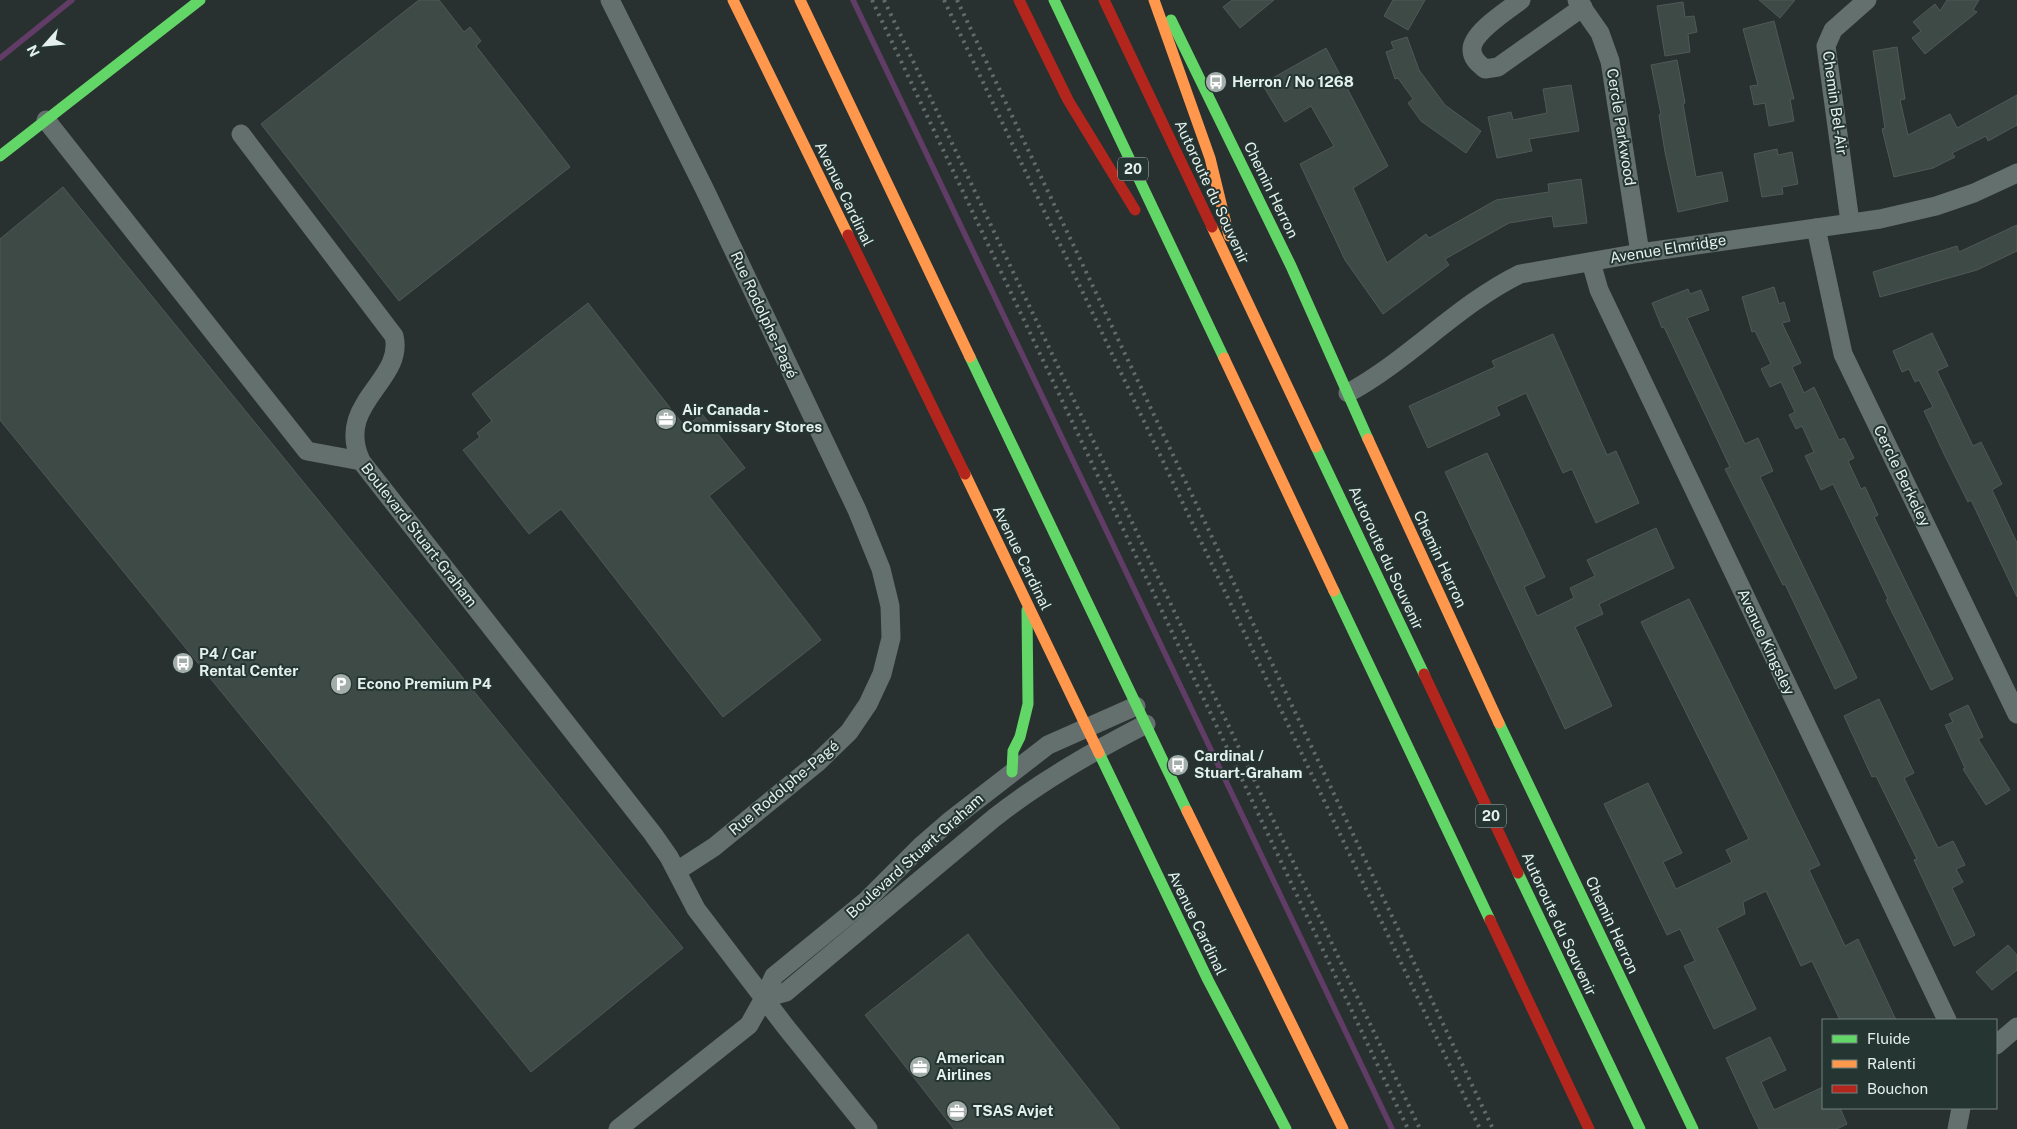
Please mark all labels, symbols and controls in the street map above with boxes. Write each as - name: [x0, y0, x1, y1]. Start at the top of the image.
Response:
- north arrow: [20, 20, 70, 70]
- text: N: [24, 42, 43, 59]
- street label: Chemin Bel-Air: [1820, 50, 1851, 156]
- street label: Cercle Parkwood: [1604, 67, 1639, 187]
- bus stop icon: Herron / No 1268: [1204, 70, 1228, 94]
- place label: Herron / No 1268: [1232, 73, 1354, 90]
- street label: Autoroute du Souvenir: [1172, 117, 1253, 266]
- street label: Avenue Cardinal: [812, 139, 877, 249]
- street label: Chemin Herron: [1241, 139, 1302, 241]
- road number: 20: [1118, 157, 1148, 180]
- street label: Avenue Elmridge: [1608, 231, 1727, 266]
- street label: Rue Rodolphe-Pagé: [728, 249, 801, 381]
- place label: Air Canada - Commissary Stores: [682, 401, 822, 435]
- office icon: Air Canada - Commissary Stores: [654, 407, 678, 431]
- street label: Cercle Berkeley: [1871, 422, 1934, 529]
- street label: Boulevard Stuart-Graham: [358, 459, 481, 610]
- street label: Autoroute du Souvenir: [1346, 483, 1427, 632]
- street label: Avenue Cardinal: [990, 503, 1055, 613]
- street label: Chemin Herron: [1411, 508, 1470, 610]
- street label: Avenue Kingsley: [1734, 586, 1798, 698]
- place label: P4 / Car Rental Center: [199, 645, 298, 679]
- bus stop icon: P4 / Car Rental Center: [171, 651, 195, 675]
- parking icon: Econo Premium P4: [329, 672, 353, 696]
- place label: Econo Premium P4: [357, 675, 492, 692]
- street label: Rue Rodolphe-Pagé: [725, 737, 842, 839]
- place label: Cardinal / Stuart-Graham: [1194, 747, 1302, 781]
- bus stop icon: Cardinal / Stuart-Graham: [1166, 753, 1190, 777]
- street label: Boulevard Stuart-Graham: [843, 790, 986, 921]
- road number: 20: [1476, 804, 1506, 828]
- street label: Autoroute du Souvenir: [1519, 849, 1600, 998]
- street label: Avenue Cardinal: [1165, 868, 1230, 978]
- street label: Chemin Herron: [1583, 874, 1642, 976]
- legend: [1822, 1019, 1997, 1109]
- text: Fluide: [1867, 1030, 1910, 1047]
- place label: American Airlines: [936, 1049, 1005, 1083]
- office icon: American Airlines: [908, 1055, 932, 1079]
- text: Ralenti: [1867, 1055, 1916, 1072]
- text: Bouchon: [1867, 1080, 1928, 1097]
- office icon: TSAS Avjet: [945, 1099, 969, 1123]
- place label: TSAS Avjet: [973, 1102, 1053, 1119]

